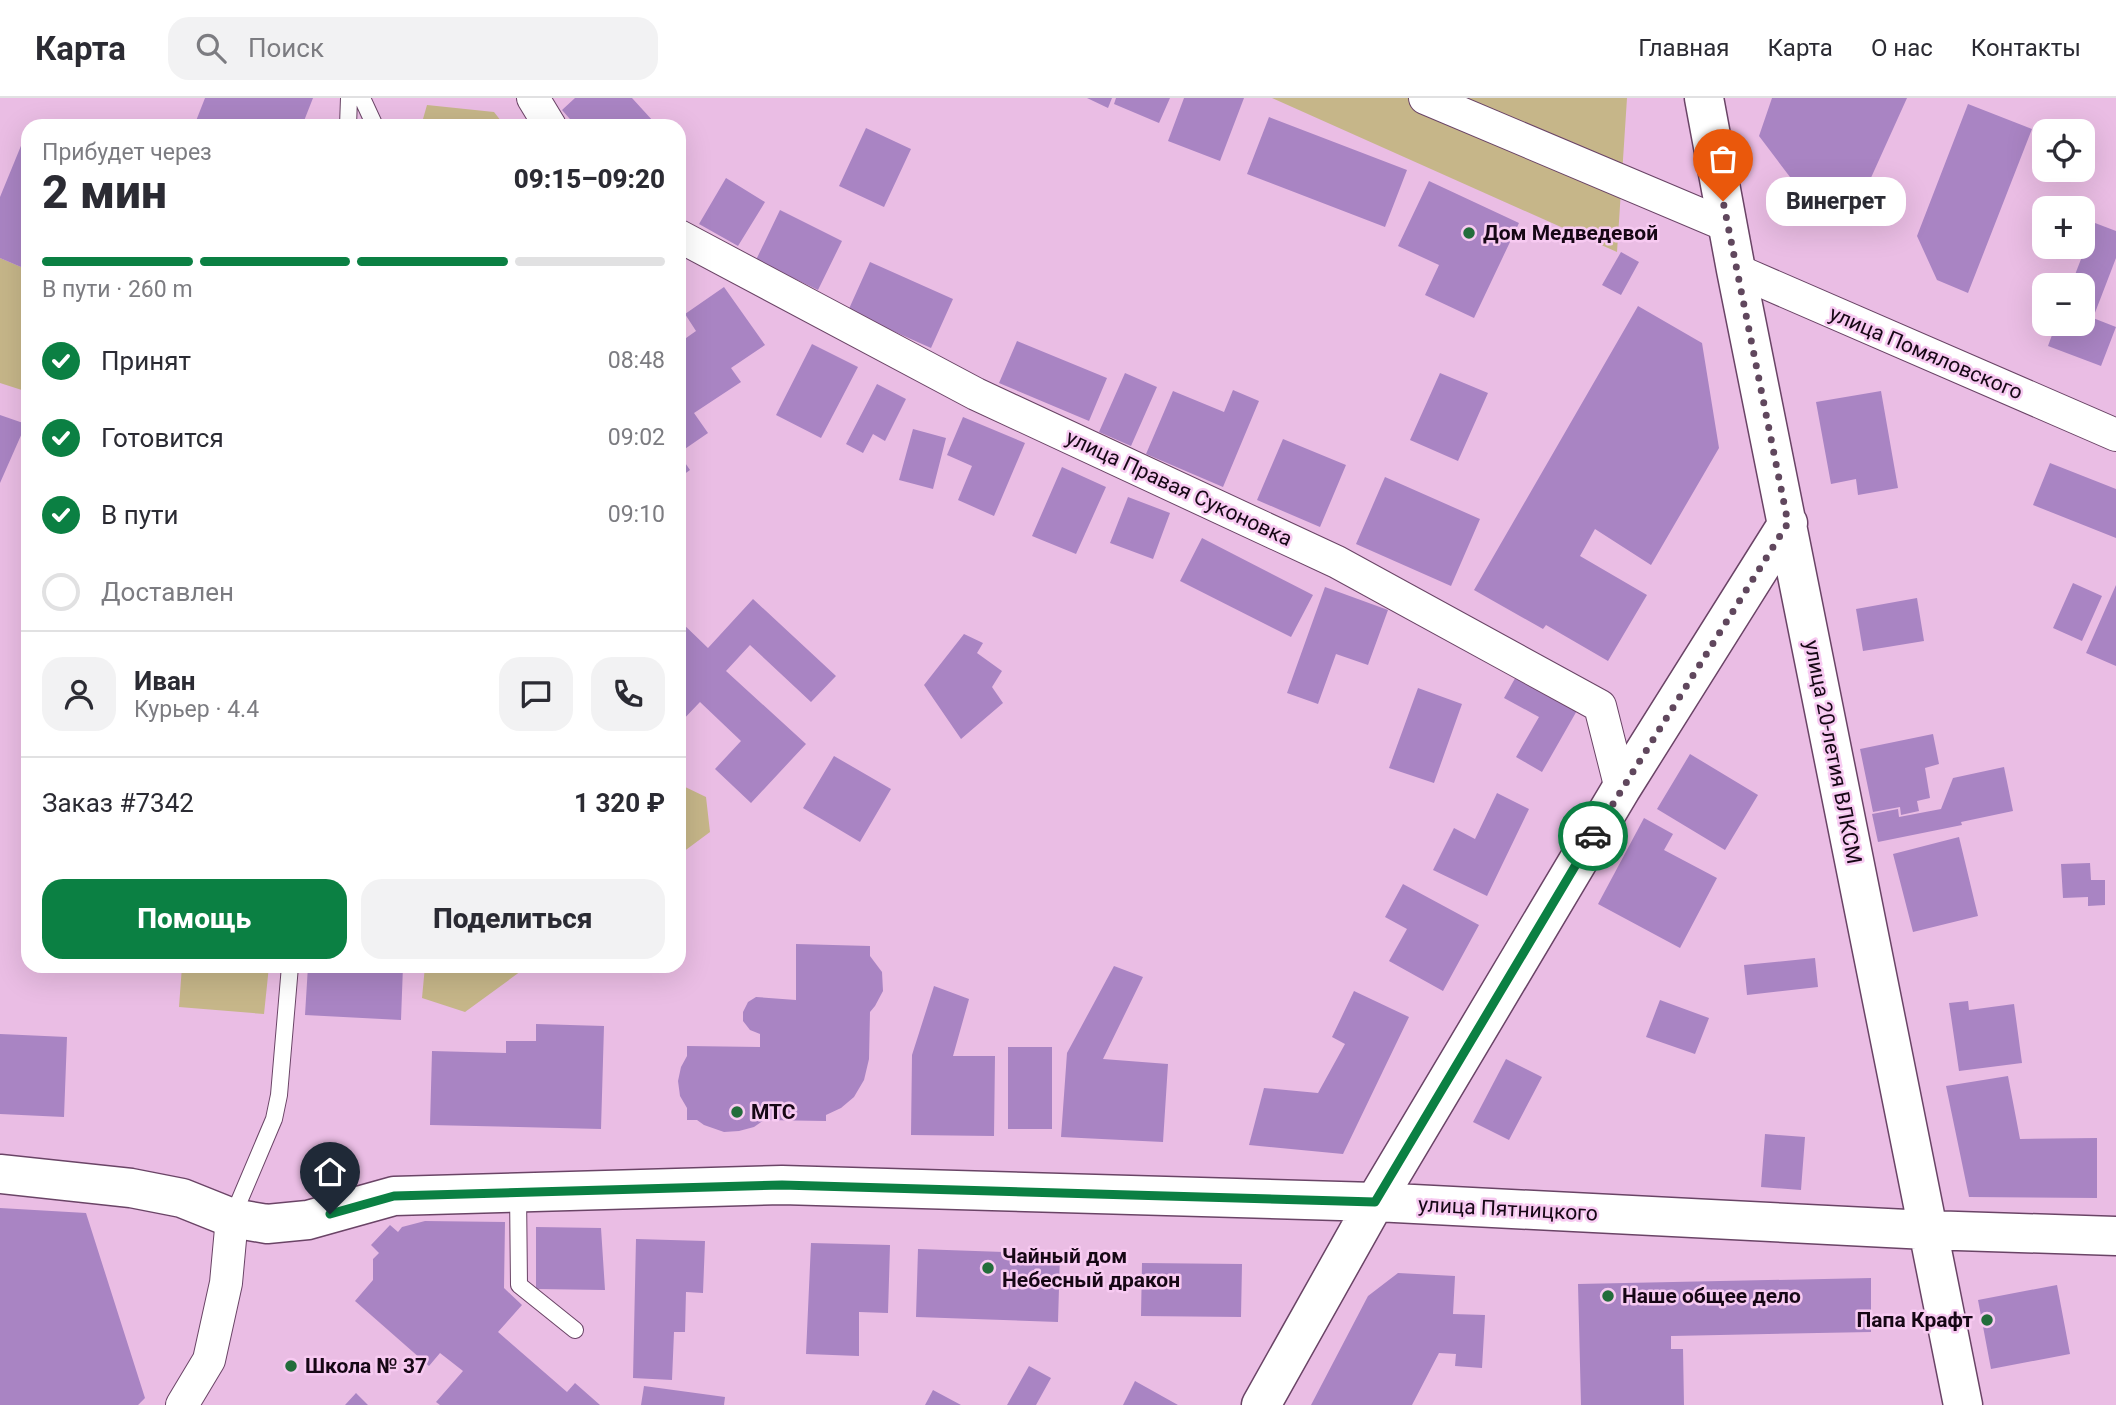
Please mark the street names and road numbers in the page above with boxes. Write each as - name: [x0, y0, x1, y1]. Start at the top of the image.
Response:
- street label: улица Помяловского: [1826, 301, 2026, 405]
- street label: улица Правая Суконовка: [1062, 425, 1296, 551]
- street label: улица 20-летия ВЛКСМ: [1800, 638, 1866, 866]
- street label: улица Пятницкого: [1418, 1192, 1598, 1226]

